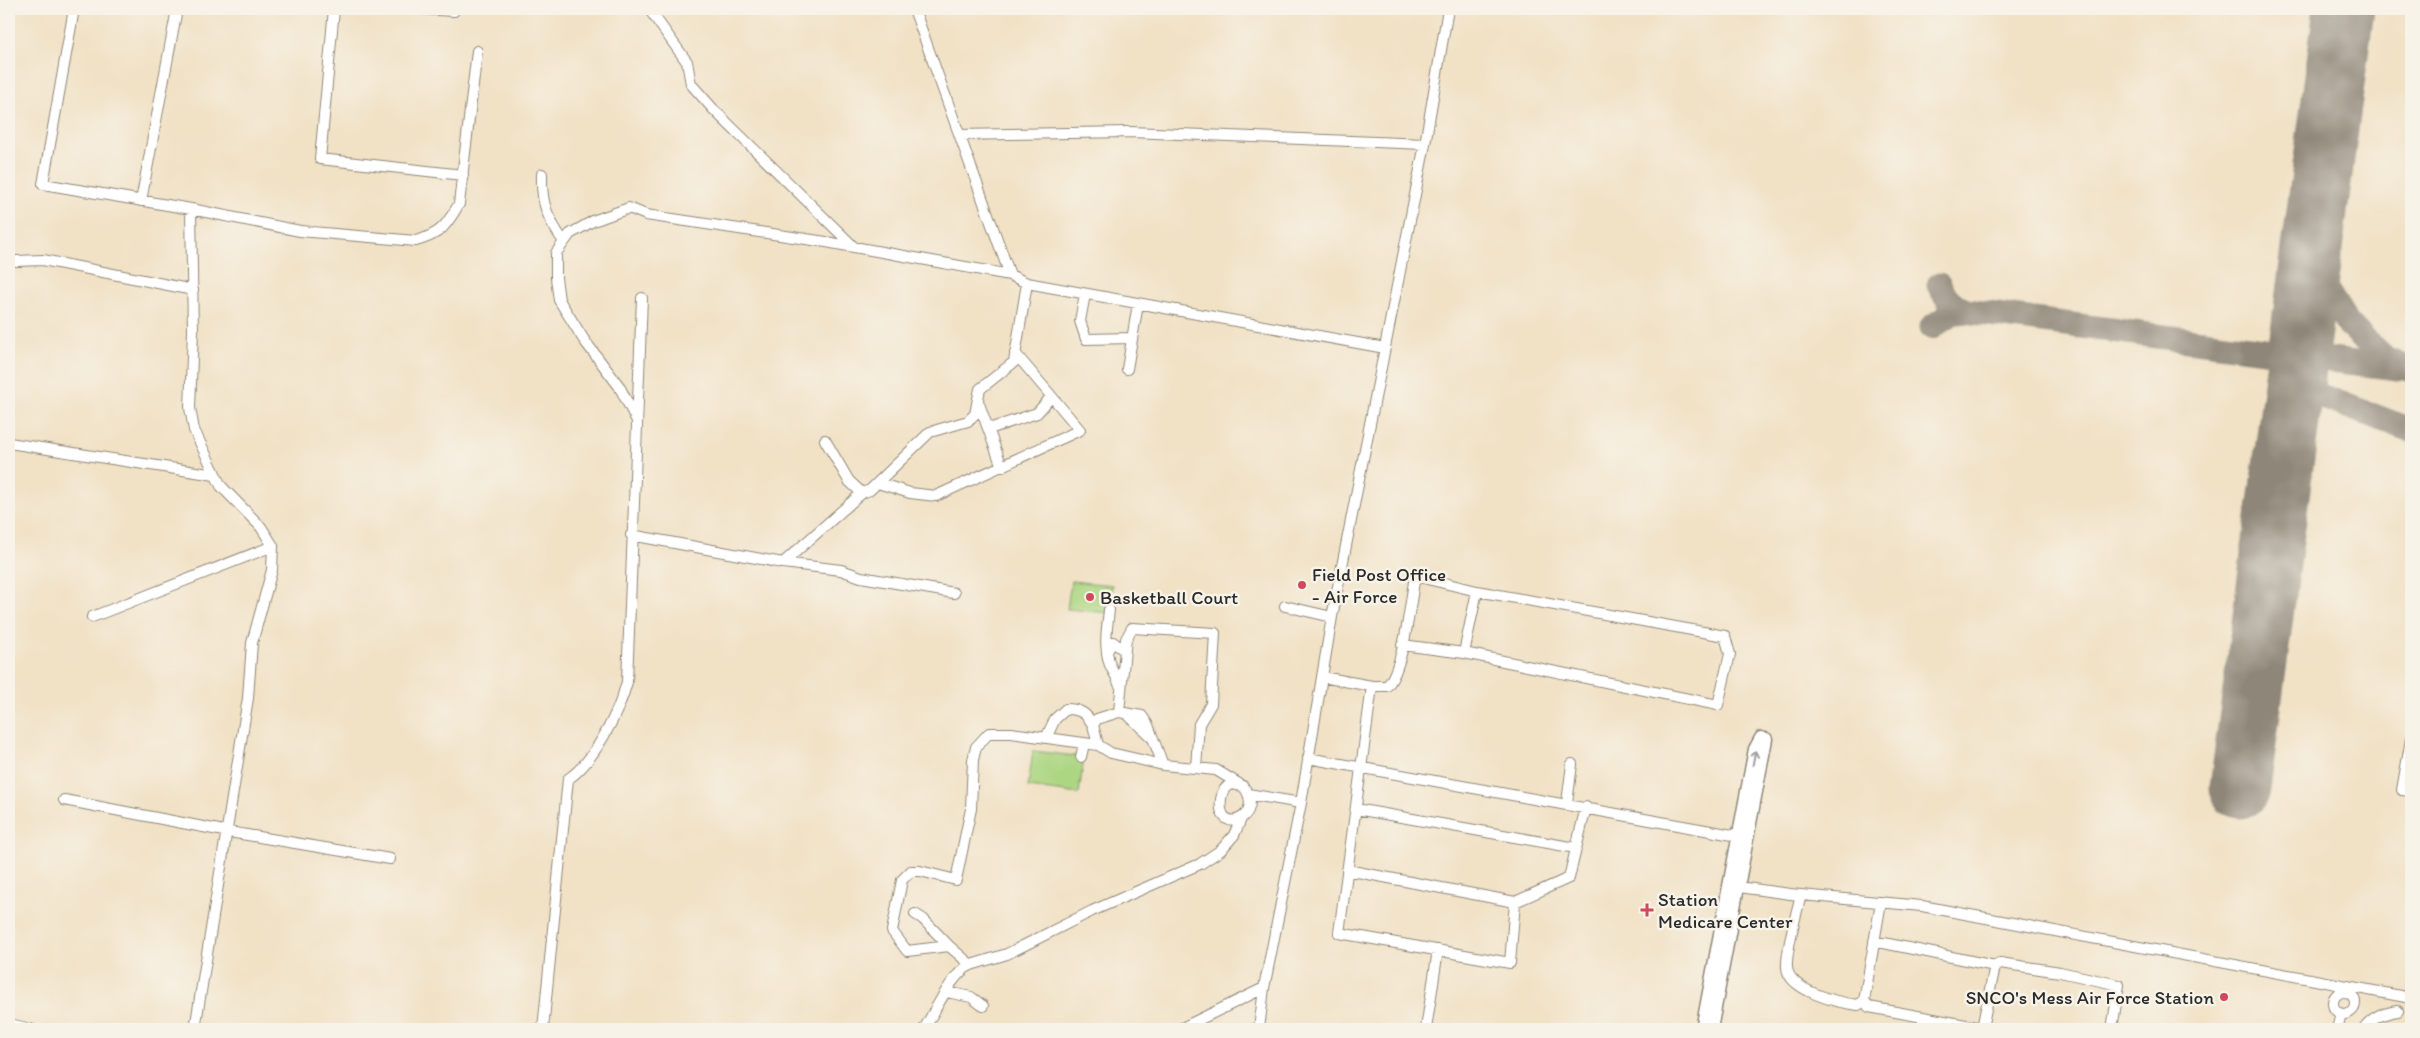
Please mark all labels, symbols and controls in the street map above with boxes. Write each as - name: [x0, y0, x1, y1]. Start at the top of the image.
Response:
- place label: Field Post Office - Air Force: [1312, 563, 1446, 608]
- marker: Field Post Office - Air Force: [1296, 579, 1308, 591]
- place label: Basketball Court: [1100, 586, 1238, 609]
- marker: Basketball Court: [1084, 591, 1096, 603]
- one-way arrow: [1749, 750, 1759, 766]
- place label: Station Medicare Center: [1658, 888, 1793, 933]
- marker: Station Medicare Center: [1640, 903, 1654, 917]
- place label: SNCO's Mess Air Force Station: [1966, 986, 2214, 1009]
- marker: SNCO's Mess Air Force Station: [2218, 991, 2230, 1003]

